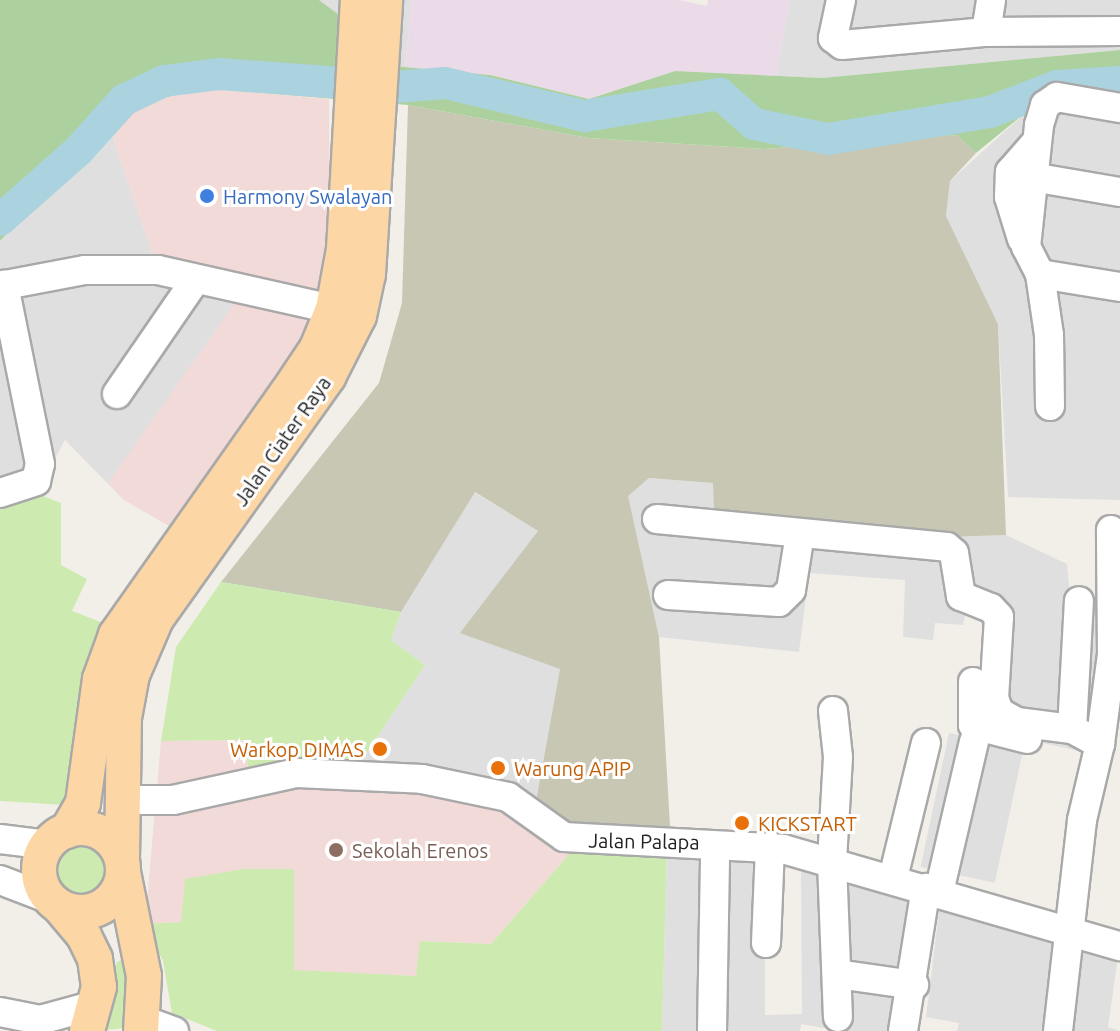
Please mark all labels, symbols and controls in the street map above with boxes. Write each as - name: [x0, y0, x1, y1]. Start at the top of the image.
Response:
- place label: Harmony Swalayan: [223, 184, 392, 208]
- marker: Harmony Swalayan: [198, 187, 216, 205]
- street label: Jalan Ciater Raya: [228, 372, 336, 510]
- place label: Warkop DIMAS: [230, 737, 364, 761]
- marker: Warkop DIMAS: [371, 740, 389, 758]
- place label: Warung APIP: [514, 756, 631, 780]
- marker: Warung APIP: [489, 759, 507, 777]
- place label: KICKSTART: [758, 811, 857, 835]
- marker: KICKSTART: [733, 814, 751, 832]
- street label: Jalan Palapa: [588, 828, 700, 854]
- place label: Sekolah Erenos: [352, 838, 488, 862]
- marker: Sekolah Erenos: [327, 841, 345, 859]

